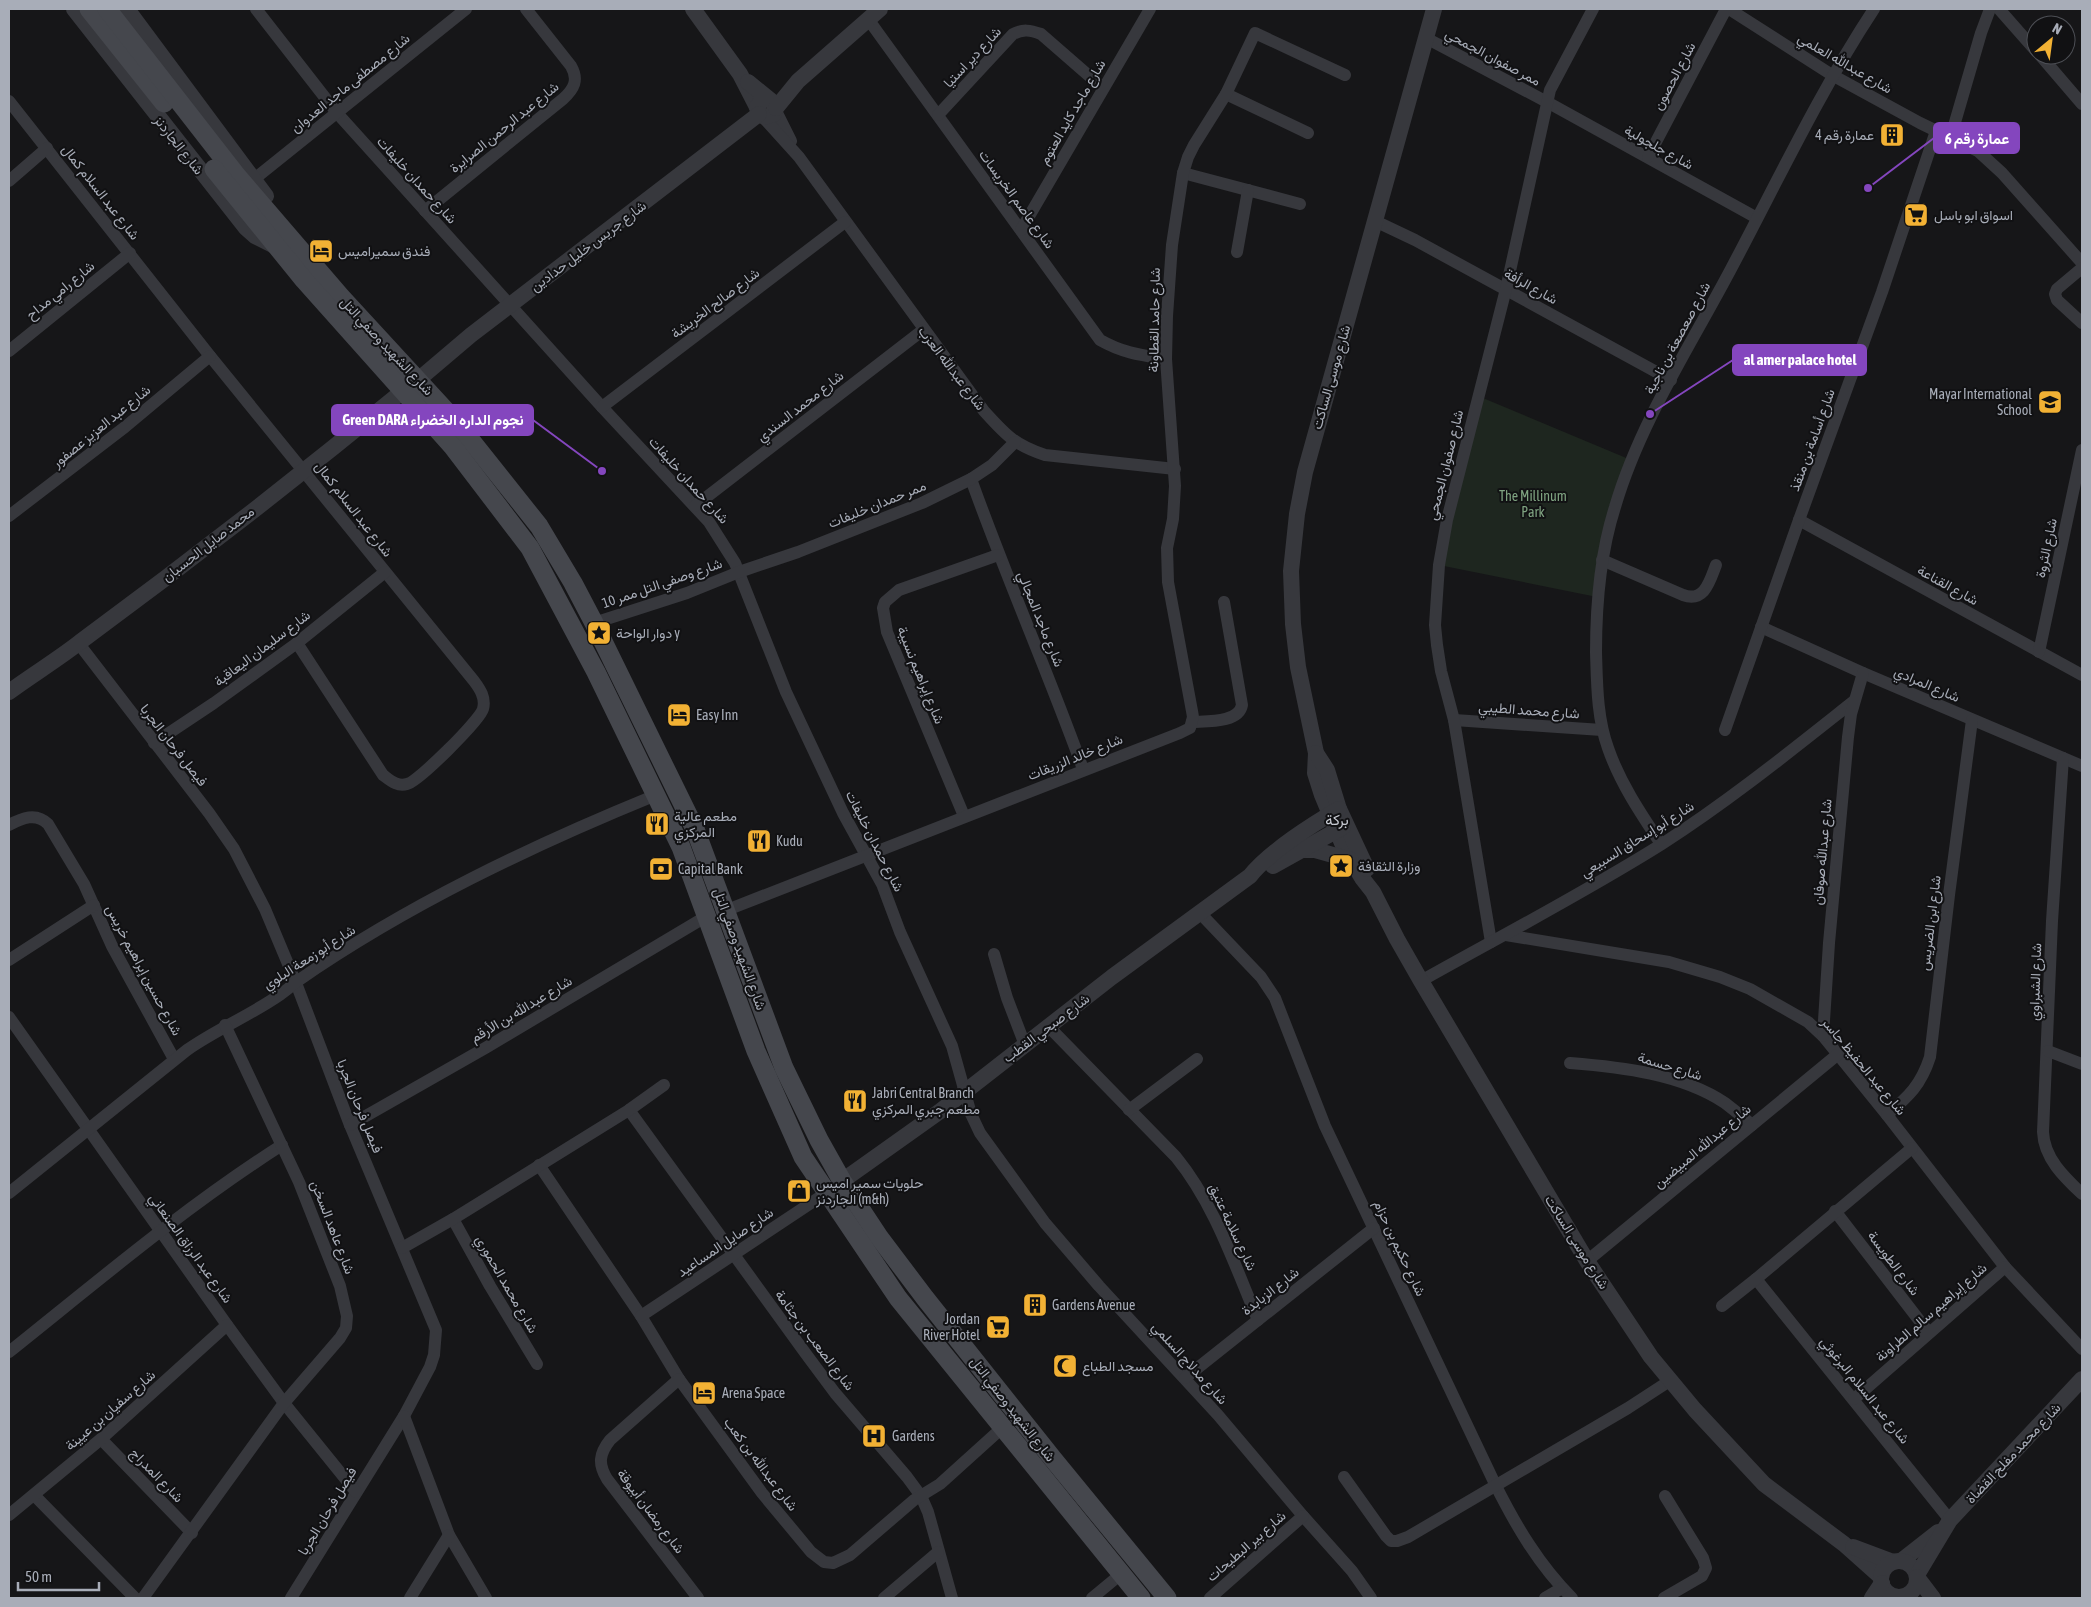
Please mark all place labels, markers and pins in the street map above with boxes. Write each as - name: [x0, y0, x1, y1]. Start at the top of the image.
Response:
- building icon: عمارة رقم 4: [1879, 122, 1905, 148]
- callout: عمارة رقم 6: [1934, 123, 2019, 153]
- place label: عمارة رقم 4: [1815, 127, 1874, 144]
- supermarket icon: اسواق ابو باسل: [1903, 202, 1929, 228]
- place label: اسواق ابو باسل: [1934, 207, 2013, 224]
- hotel icon: فندق سميراميس: [308, 238, 334, 264]
- place label: فندق سميراميس: [338, 243, 430, 260]
- callout: al amer palace hotel: [1733, 345, 1866, 375]
- place label: Mayar International School: [1929, 386, 2032, 418]
- school or university icon: Mayar International School: [2037, 389, 2063, 415]
- callout: Green DARA نجوم الداره الخضراء: [332, 405, 533, 435]
- place icon: دوار الواحة y: [586, 620, 612, 646]
- place label: دوار الواحة y: [616, 625, 680, 642]
- hotel icon: Easy Inn: [666, 702, 692, 728]
- place label: Easy Inn: [696, 707, 738, 723]
- place label: مطعم عالية المركزي: [674, 808, 737, 844]
- restaurant icon: مطعم عالية المركزي: [644, 811, 670, 837]
- restaurant icon: Kudu: [746, 828, 772, 854]
- place label: Kudu: [776, 833, 803, 849]
- place icon: وزارة الثقافة: [1328, 853, 1354, 879]
- bank icon: Capital Bank: [648, 856, 674, 882]
- place label: وزارة الثقافة: [1358, 858, 1420, 875]
- place label: Capital Bank: [678, 861, 743, 877]
- place label: Jabri Central Branch مطعم جبري المركزي: [872, 1085, 980, 1121]
- restaurant icon: Jabri Central Branch مطعم جبري المركزي: [842, 1088, 868, 1114]
- place label: حلويات سمير اميس الجاردنز (m&h): [815, 1175, 923, 1208]
- shop icon: حلويات سمير اميس الجاردنز (m&h): [786, 1178, 812, 1204]
- building icon: Gardens Avenue: [1022, 1292, 1048, 1318]
- place label: Gardens Avenue: [1052, 1297, 1135, 1313]
- place label: Jordan River Hotel: [923, 1311, 980, 1343]
- supermarket icon: Jordan River Hotel: [985, 1314, 1011, 1340]
- mosque icon: مسجد الطباع: [1052, 1353, 1078, 1379]
- place label: مسجد الطباع: [1082, 1358, 1153, 1377]
- hotel icon: Arena Space: [691, 1380, 717, 1406]
- place label: Arena Space: [722, 1385, 785, 1401]
- hospital icon: Gardens: [861, 1423, 887, 1449]
- place label: Gardens: [892, 1428, 935, 1444]

